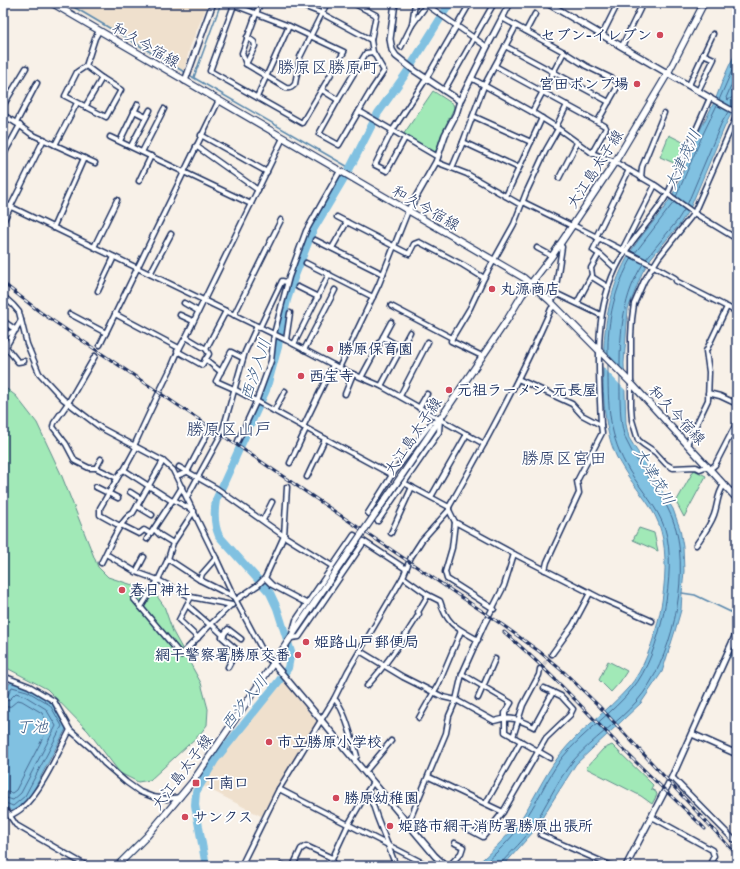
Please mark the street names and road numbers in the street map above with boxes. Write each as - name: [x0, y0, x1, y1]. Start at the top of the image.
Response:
- street label: 和久今宿線: [109, 18, 183, 72]
- street label: 大江島太子線: [563, 126, 627, 212]
- street label: 和久今宿線: [389, 181, 463, 235]
- street label: 和久今宿線: [645, 381, 709, 449]
- street label: 大江島太子線: [380, 394, 446, 478]
- street label: 大江島太子線: [148, 731, 216, 813]

